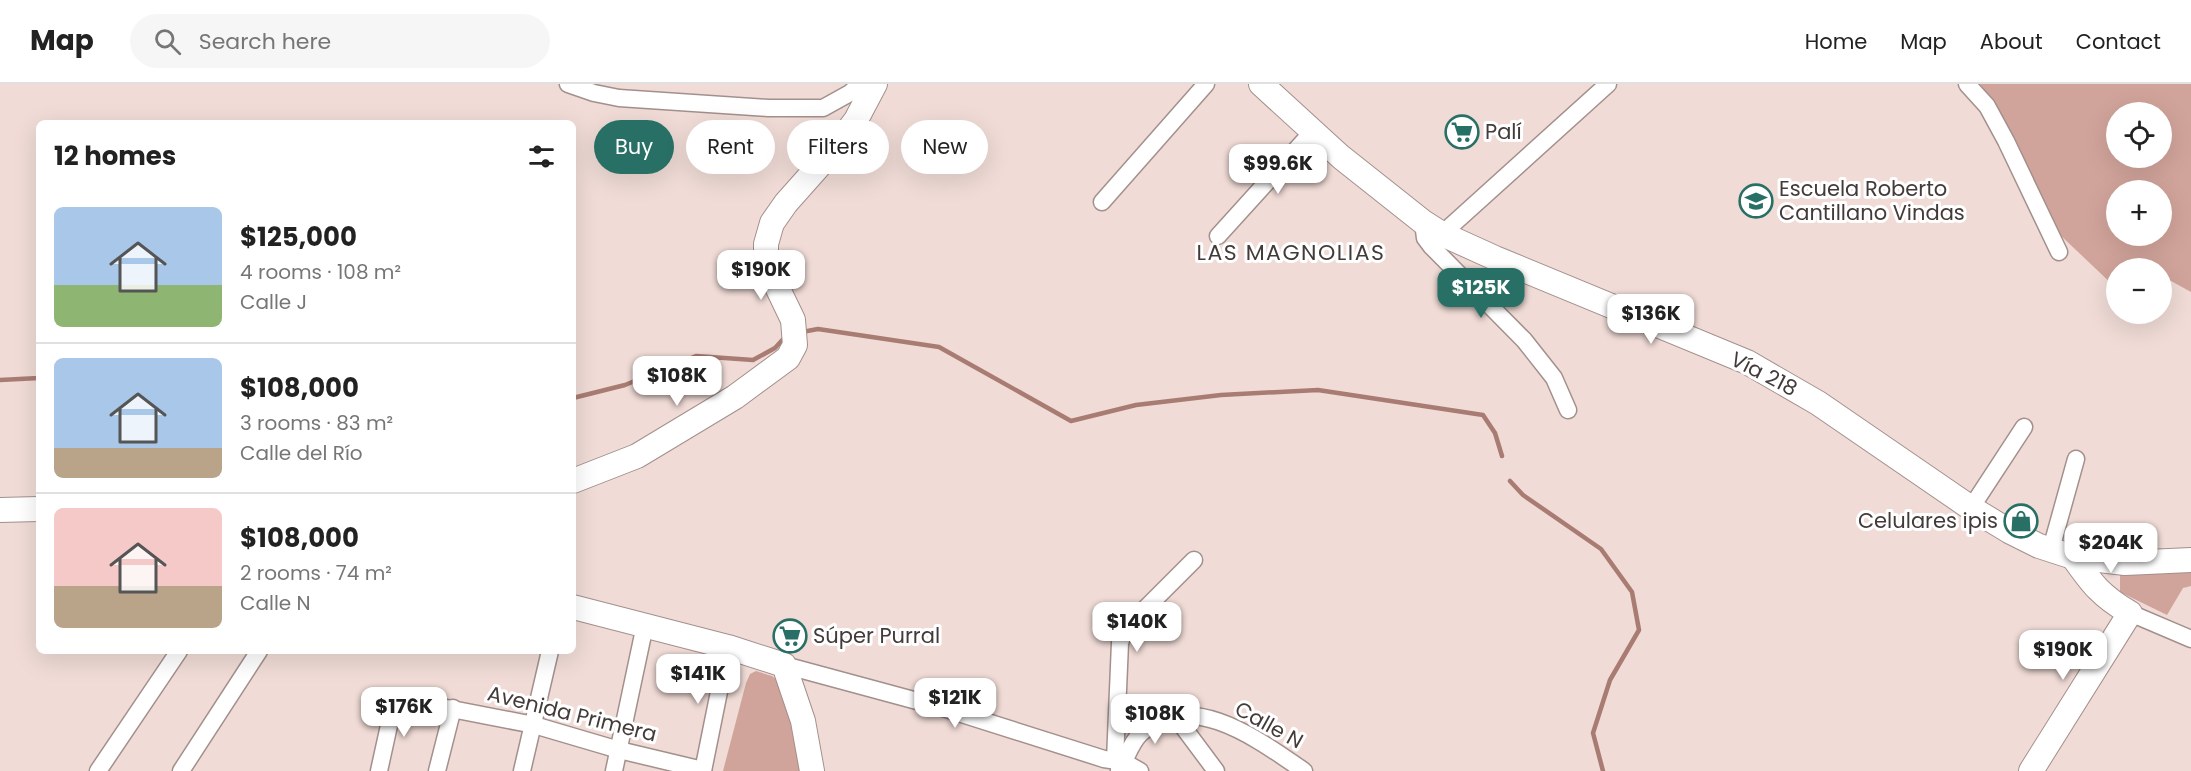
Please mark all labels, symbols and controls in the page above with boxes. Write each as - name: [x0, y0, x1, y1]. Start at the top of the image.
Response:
- search box: [130, 14, 550, 68]
- text: Map: [30, 21, 94, 60]
- icon: search: [151, 25, 184, 58]
- text: Search here: [199, 26, 331, 57]
- text: Home: [1805, 27, 1867, 56]
- text: Map: [1900, 27, 1947, 56]
- text: About: [1980, 27, 2043, 56]
- text: Contact: [2076, 27, 2161, 56]
- map controls: [2106, 102, 2172, 324]
- button: locate: [2106, 102, 2172, 168]
- supermarket icon: Palí: [1444, 114, 1480, 150]
- place label: Palí: [1485, 117, 1522, 146]
- chip: Buy: [594, 120, 674, 174]
- chip: Rent: [686, 120, 775, 174]
- chip: Filters: [787, 120, 889, 174]
- chip: New: [901, 120, 988, 174]
- text: 12 homes: [54, 138, 176, 174]
- icon: filters: [525, 140, 558, 173]
- pin: $99.6K: [1229, 144, 1327, 195]
- text: $99.6K: [1243, 149, 1313, 177]
- place label: Escuela Roberto Cantillano Vindas: [1779, 174, 1965, 227]
- button: +: [2106, 180, 2172, 246]
- school or university icon: Escuela Roberto Cantillano Vindas: [1738, 183, 1774, 219]
- text: $125,000: [240, 219, 357, 255]
- icon: home: [102, 231, 174, 303]
- district label: LAS MAGNOLIAS: [1197, 237, 1385, 268]
- pin: $190K: [719, 250, 803, 301]
- text: $190K: [731, 255, 791, 283]
- text: 4 rooms · 108 m²: [240, 258, 401, 286]
- button: −: [2106, 258, 2172, 324]
- pin: $125K: [1439, 268, 1523, 319]
- text: $125K: [1451, 273, 1511, 301]
- text: Calle J: [240, 288, 307, 316]
- pin: $136K: [1609, 294, 1693, 345]
- text: $136K: [1621, 299, 1681, 327]
- street label: Vía 218: [1726, 344, 1803, 403]
- pin: $108K: [635, 356, 719, 407]
- text: $108K: [647, 361, 707, 389]
- text: $108,000: [240, 370, 359, 406]
- icon: home: [102, 382, 174, 454]
- text: 3 rooms · 83 m²: [240, 409, 393, 437]
- text: Calle del Río: [240, 439, 363, 467]
- shop icon: Celulares ipis: [2003, 503, 2039, 539]
- place label: Celulares ipis: [1858, 506, 1998, 535]
- text: $108,000: [240, 520, 359, 556]
- pin: $204K: [2069, 523, 2153, 574]
- text: $204K: [2078, 528, 2144, 556]
- icon: home: [102, 532, 174, 604]
- text: 2 rooms · 74 m²: [240, 559, 392, 587]
- text: Calle N: [240, 589, 311, 617]
- pin: $140K: [1095, 602, 1179, 653]
- text: $140K: [1106, 607, 1168, 635]
- supermarket icon: Súper Purral: [772, 618, 808, 654]
- place label: Súper Purral: [813, 621, 940, 650]
- pin: $190K: [2021, 630, 2105, 681]
- text: $190K: [2033, 635, 2093, 663]
- pin: $141K: [656, 654, 740, 705]
- text: $141K: [670, 659, 726, 687]
- street label: Avenida Primera: [484, 678, 660, 749]
- pin: $121K: [913, 678, 997, 729]
- text: $121K: [928, 683, 982, 711]
- pin: $176K: [362, 687, 446, 738]
- text: $176K: [375, 692, 433, 720]
- pin: $108K: [1113, 694, 1197, 745]
- street label: Calle N: [1230, 694, 1309, 755]
- text: $108K: [1125, 699, 1185, 727]

